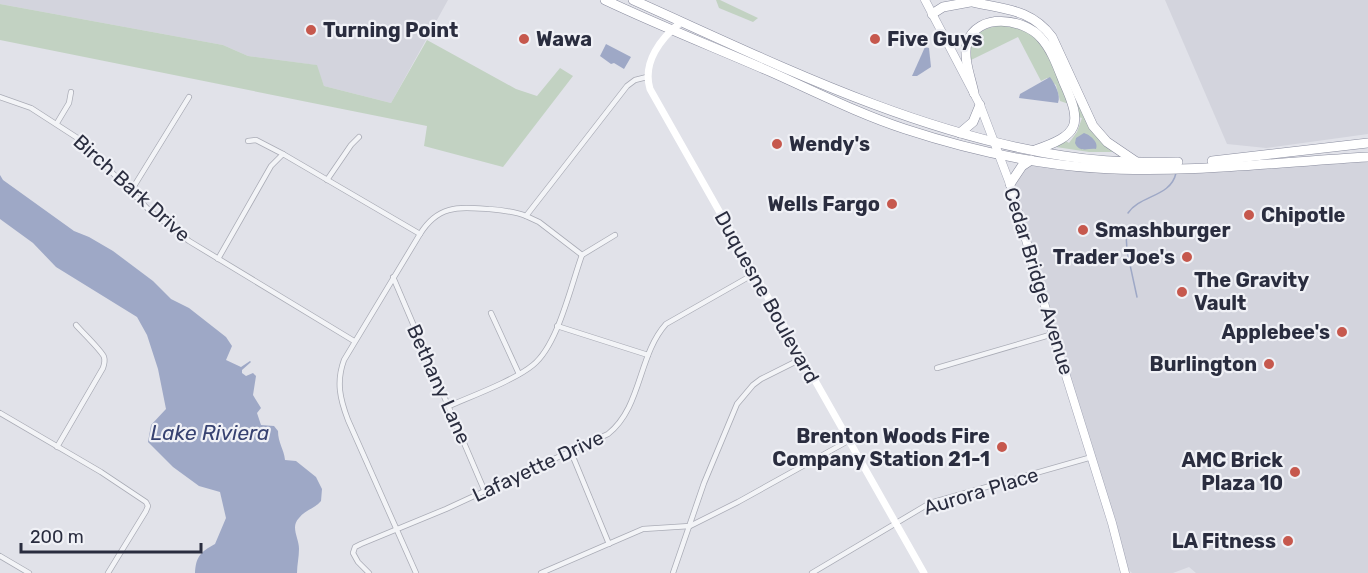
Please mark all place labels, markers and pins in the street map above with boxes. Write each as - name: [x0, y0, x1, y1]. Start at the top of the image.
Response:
- place label: Turning Point: [323, 18, 458, 42]
- marker: Turning Point: [304, 23, 318, 37]
- place label: Wawa: [536, 27, 592, 51]
- place label: Five Guys: [887, 27, 983, 51]
- marker: Wawa: [517, 32, 531, 46]
- marker: Five Guys: [868, 32, 882, 46]
- place label: Wendy's: [789, 132, 870, 156]
- marker: Wendy's: [770, 137, 784, 151]
- place label: Wells Fargo: [767, 192, 880, 216]
- marker: Wells Fargo: [885, 197, 899, 211]
- place label: Chipotle: [1261, 203, 1346, 227]
- marker: Chipotle: [1242, 208, 1256, 222]
- place label: Smashburger: [1095, 218, 1231, 242]
- marker: Smashburger: [1076, 223, 1090, 237]
- place label: Trader Joe's: [1053, 245, 1175, 269]
- marker: Trader Joe's: [1180, 250, 1194, 264]
- place label: The Gravity Vault: [1194, 268, 1309, 315]
- marker: The Gravity Vault: [1175, 285, 1189, 299]
- place label: Applebee's: [1221, 320, 1330, 344]
- marker: Applebee's: [1335, 325, 1349, 339]
- place label: Burlington: [1150, 352, 1257, 376]
- marker: Burlington: [1262, 357, 1276, 371]
- place label: Brenton Woods Fire Company Station 21-1: [772, 424, 990, 471]
- marker: Brenton Woods Fire Company Station 21-1: [995, 440, 1009, 454]
- place label: AMC Brick Plaza 10: [1181, 448, 1283, 495]
- marker: AMC Brick Plaza 10: [1288, 465, 1302, 479]
- place label: LA Fitness: [1172, 529, 1276, 553]
- marker: LA Fitness: [1281, 534, 1295, 548]

